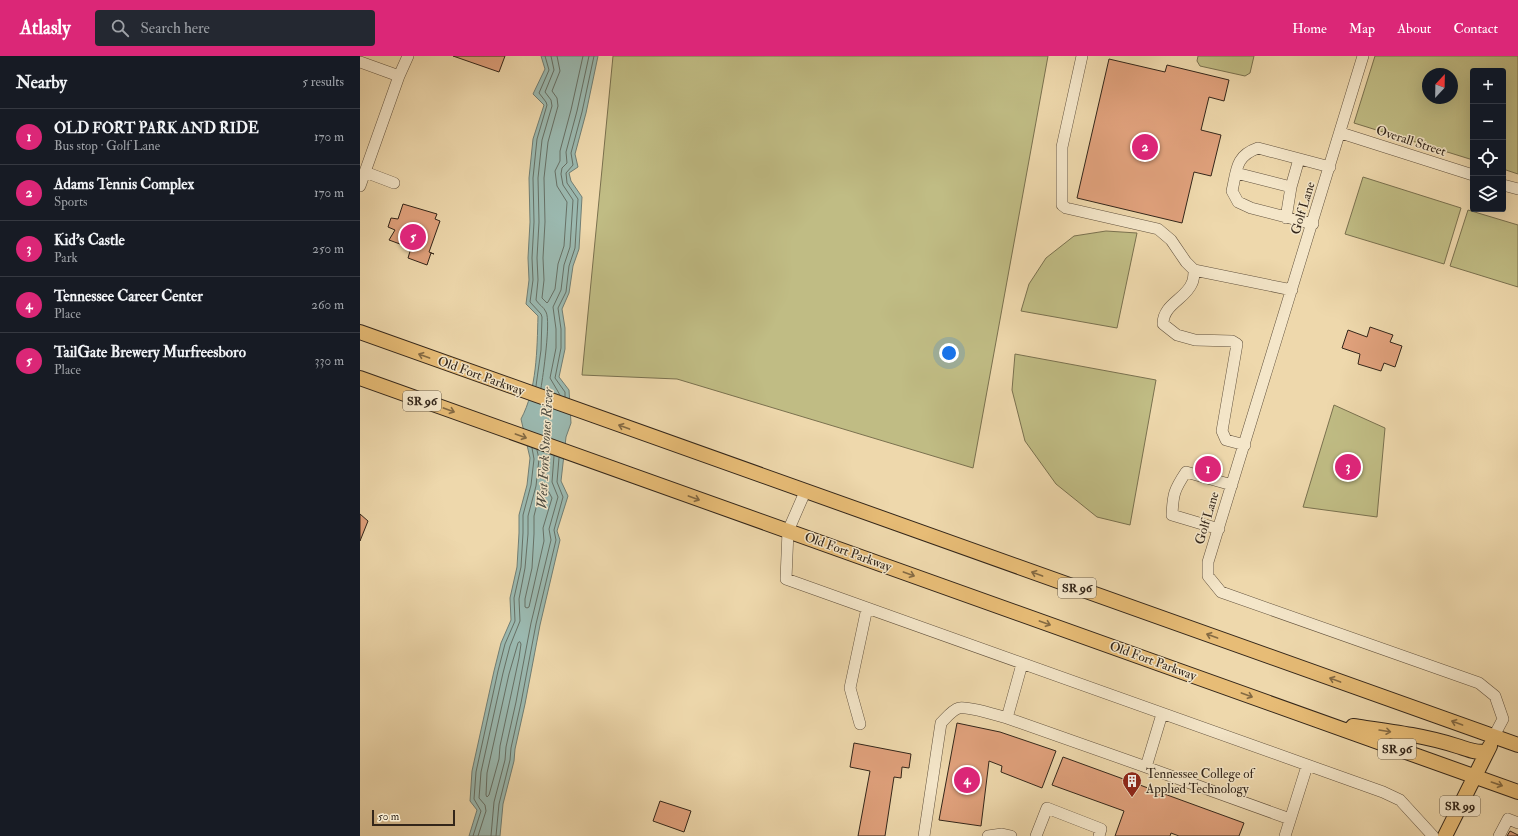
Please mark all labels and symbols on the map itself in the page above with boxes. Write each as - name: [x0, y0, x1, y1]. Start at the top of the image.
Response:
- north arrow: [1422, 68, 1458, 104]
- street label: Overall Street: [1374, 122, 1448, 160]
- pin: 2: [1132, 132, 1158, 162]
- street label: Golf Lane: [1287, 179, 1319, 236]
- pin: 5: [400, 222, 426, 252]
- your location: [939, 343, 959, 363]
- one-way arrow: [418, 351, 430, 359]
- street label: Old Fort Parkway: [435, 353, 527, 400]
- water label: West Fork Stones River: [533, 386, 557, 509]
- road number: SR 96: [403, 391, 441, 411]
- one-way arrow: [443, 407, 455, 415]
- one-way arrow: [618, 423, 630, 431]
- one-way arrow: [515, 433, 528, 440]
- pin: 3: [1335, 452, 1361, 482]
- pin: 1: [1195, 454, 1221, 484]
- street label: Golf Lane: [1191, 489, 1223, 546]
- one-way arrow: [688, 494, 700, 502]
- street label: Old Fort Parkway: [802, 529, 894, 576]
- one-way arrow: [1031, 570, 1044, 577]
- one-way arrow: [903, 571, 915, 579]
- road number: SR 96: [1058, 578, 1096, 598]
- one-way arrow: [1038, 619, 1050, 627]
- one-way arrow: [1207, 632, 1219, 640]
- street label: Old Fort Parkway: [1107, 638, 1199, 685]
- one-way arrow: [1328, 676, 1341, 683]
- one-way arrow: [1241, 691, 1253, 699]
- one-way arrow: [1452, 719, 1464, 727]
- one-way arrow: [1379, 727, 1392, 735]
- road number: SR 96: [1378, 739, 1416, 759]
- pin: 4: [954, 765, 980, 795]
- place label: Tennessee College of Applied Technology: [1145, 766, 1255, 798]
- building icon: Tennessee College of Applied Technology: [1121, 770, 1143, 798]
- one-way arrow: [1490, 781, 1502, 789]
- road number: SR 99: [1440, 796, 1480, 816]
- scale bar: [372, 808, 455, 827]

